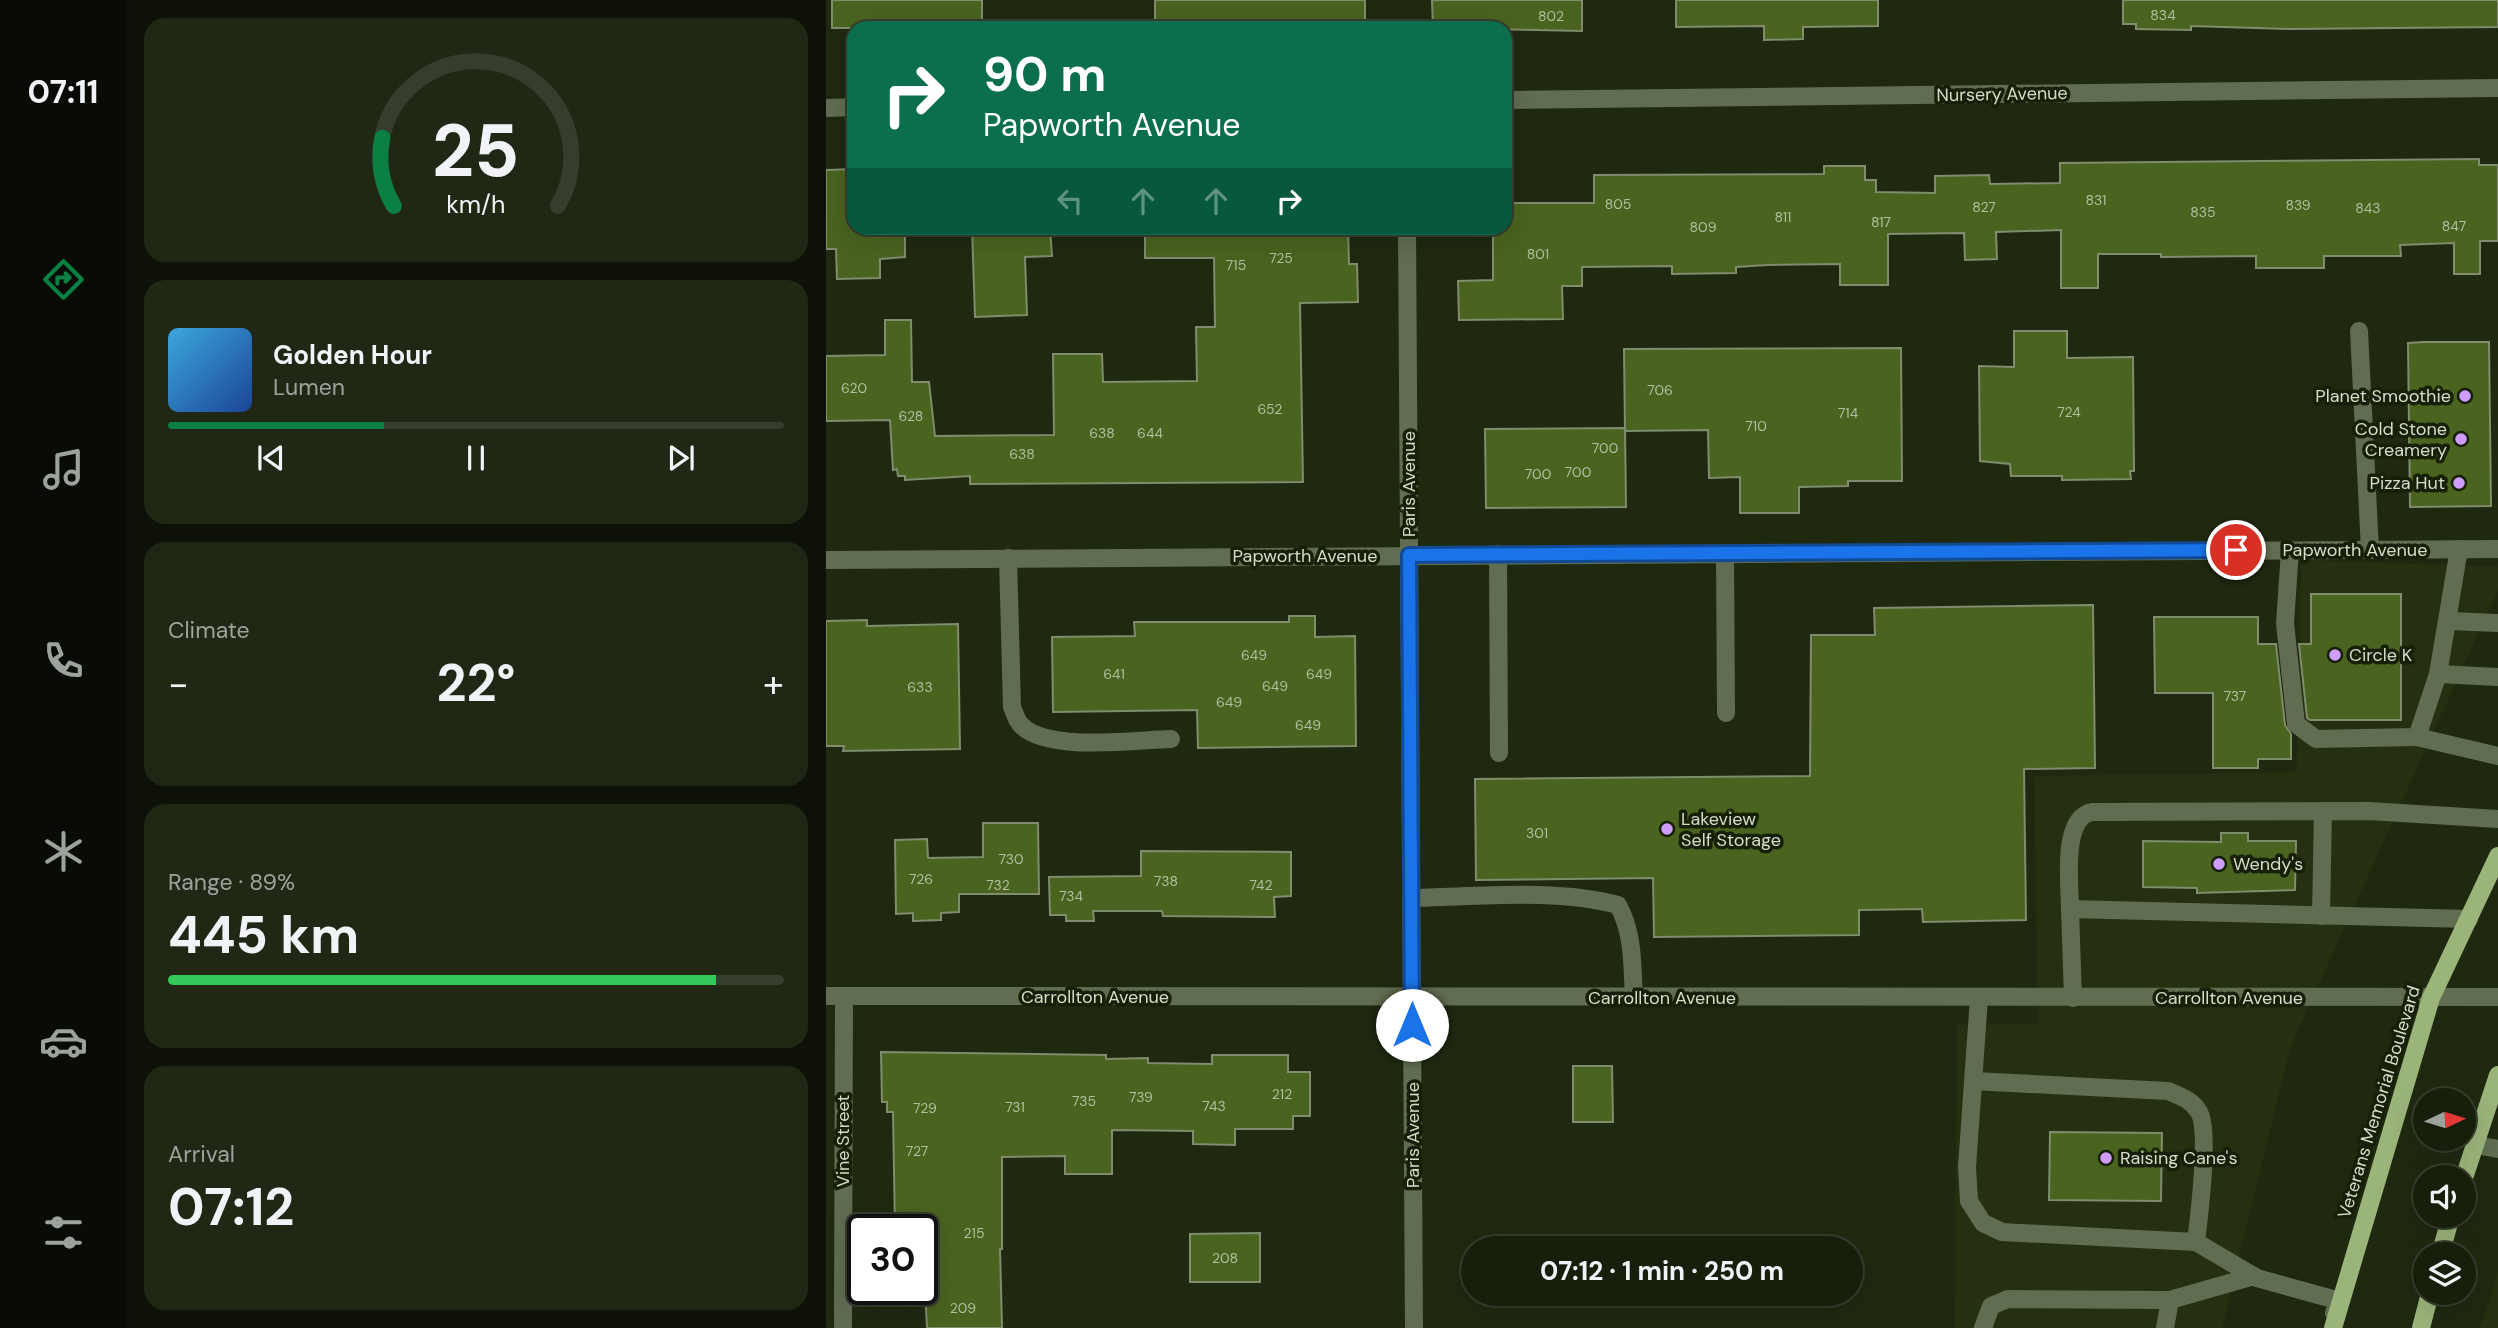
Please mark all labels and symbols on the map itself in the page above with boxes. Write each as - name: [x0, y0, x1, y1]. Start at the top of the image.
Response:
- house number: 834: [2150, 6, 2176, 24]
- house number: 802: [1538, 7, 1564, 25]
- street label: Nursery Avenue: [1936, 81, 2068, 107]
- house number: 831: [2086, 191, 2106, 209]
- house number: 805: [1605, 195, 1631, 213]
- house number: 839: [2285, 196, 2311, 214]
- house number: 827: [1972, 198, 1996, 216]
- house number: 843: [2355, 199, 2381, 217]
- house number: 835: [2190, 203, 2216, 221]
- house number: 811: [1775, 208, 1791, 226]
- house number: 817: [1871, 213, 1891, 231]
- house number: 847: [2442, 217, 2466, 235]
- house number: 809: [1690, 218, 1717, 236]
- house number: 801: [1527, 245, 1549, 263]
- house number: 725: [1269, 249, 1293, 267]
- house number: 715: [1226, 256, 1246, 274]
- house number: 620: [841, 379, 867, 397]
- house number: 706: [1647, 381, 1673, 399]
- place label: Planet Smoothie: [2315, 384, 2451, 408]
- marker: Planet Smoothie: [2457, 388, 2473, 404]
- house number: 652: [1258, 400, 1282, 418]
- house number: 724: [2057, 403, 2081, 421]
- house number: 714: [1838, 404, 1859, 422]
- house number: 628: [899, 407, 923, 425]
- house number: 710: [1745, 417, 1767, 435]
- place label: Cold Stone Creamery: [2355, 417, 2447, 462]
- house number: 638: [1089, 424, 1115, 442]
- house number: 644: [1137, 424, 1163, 442]
- street label: Paris Avenue: [1397, 431, 1421, 537]
- marker: Cold Stone Creamery: [2453, 431, 2469, 447]
- house number: 700: [1592, 439, 1618, 457]
- house number: 638: [1009, 445, 1035, 463]
- house number: 700: [1565, 463, 1591, 481]
- house number: 700: [1525, 465, 1551, 483]
- place label: Pizza Hut: [2370, 471, 2445, 495]
- marker: Pizza Hut: [2451, 475, 2467, 491]
- pin: [2206, 520, 2266, 580]
- street label: Papworth Avenue: [2283, 538, 2427, 562]
- street label: Papworth Avenue: [1233, 544, 1377, 568]
- place label: Circle K: [2349, 643, 2413, 667]
- house number: 649: [1241, 646, 1267, 664]
- marker: Circle K: [2327, 647, 2343, 663]
- house number: 641: [1103, 665, 1125, 683]
- house number: 649: [1306, 665, 1332, 683]
- house number: 649: [1262, 677, 1288, 695]
- house number: 633: [907, 678, 933, 696]
- house number: 737: [2224, 687, 2246, 705]
- house number: 649: [1216, 693, 1242, 711]
- house number: 649: [1295, 716, 1321, 734]
- place label: Lakeview Self Storage: [1681, 807, 1781, 852]
- marker: Lakeview Self Storage: [1659, 821, 1675, 837]
- house number: 301: [1526, 824, 1548, 842]
- house number: 730: [999, 850, 1023, 868]
- place label: Wendy's: [2233, 852, 2303, 876]
- marker: Wendy's: [2211, 856, 2227, 872]
- house number: 726: [909, 870, 933, 888]
- house number: 738: [1154, 872, 1178, 890]
- house number: 732: [986, 876, 1010, 894]
- house number: 742: [1249, 876, 1273, 894]
- house number: 734: [1059, 887, 1083, 905]
- street label: Veterans Memorial Boulevard: [2332, 983, 2426, 1221]
- street label: Carrollton Avenue: [1021, 985, 1169, 1009]
- street label: Carrollton Avenue: [1588, 986, 1736, 1010]
- street label: Carrollton Avenue: [2155, 986, 2303, 1010]
- position arrow: [1375, 988, 1449, 1062]
- street label: Paris Avenue: [1401, 1082, 1425, 1188]
- house number: 212: [1272, 1085, 1292, 1103]
- house number: 739: [1129, 1088, 1153, 1106]
- north arrow: [2413, 1088, 2476, 1152]
- house number: 735: [1072, 1092, 1096, 1110]
- street label: Vine Street: [831, 1095, 855, 1187]
- house number: 743: [1202, 1097, 1226, 1115]
- house number: 731: [1005, 1098, 1025, 1116]
- house number: 729: [913, 1099, 937, 1117]
- house number: 727: [906, 1142, 928, 1160]
- place label: Raising Cane's: [2120, 1146, 2237, 1170]
- marker: Raising Cane's: [2098, 1150, 2114, 1166]
- speed limit sign: 30: [847, 1214, 938, 1305]
- house number: 215: [964, 1224, 984, 1242]
- house number: 208: [1212, 1249, 1238, 1267]
- house number: 209: [950, 1299, 976, 1317]

